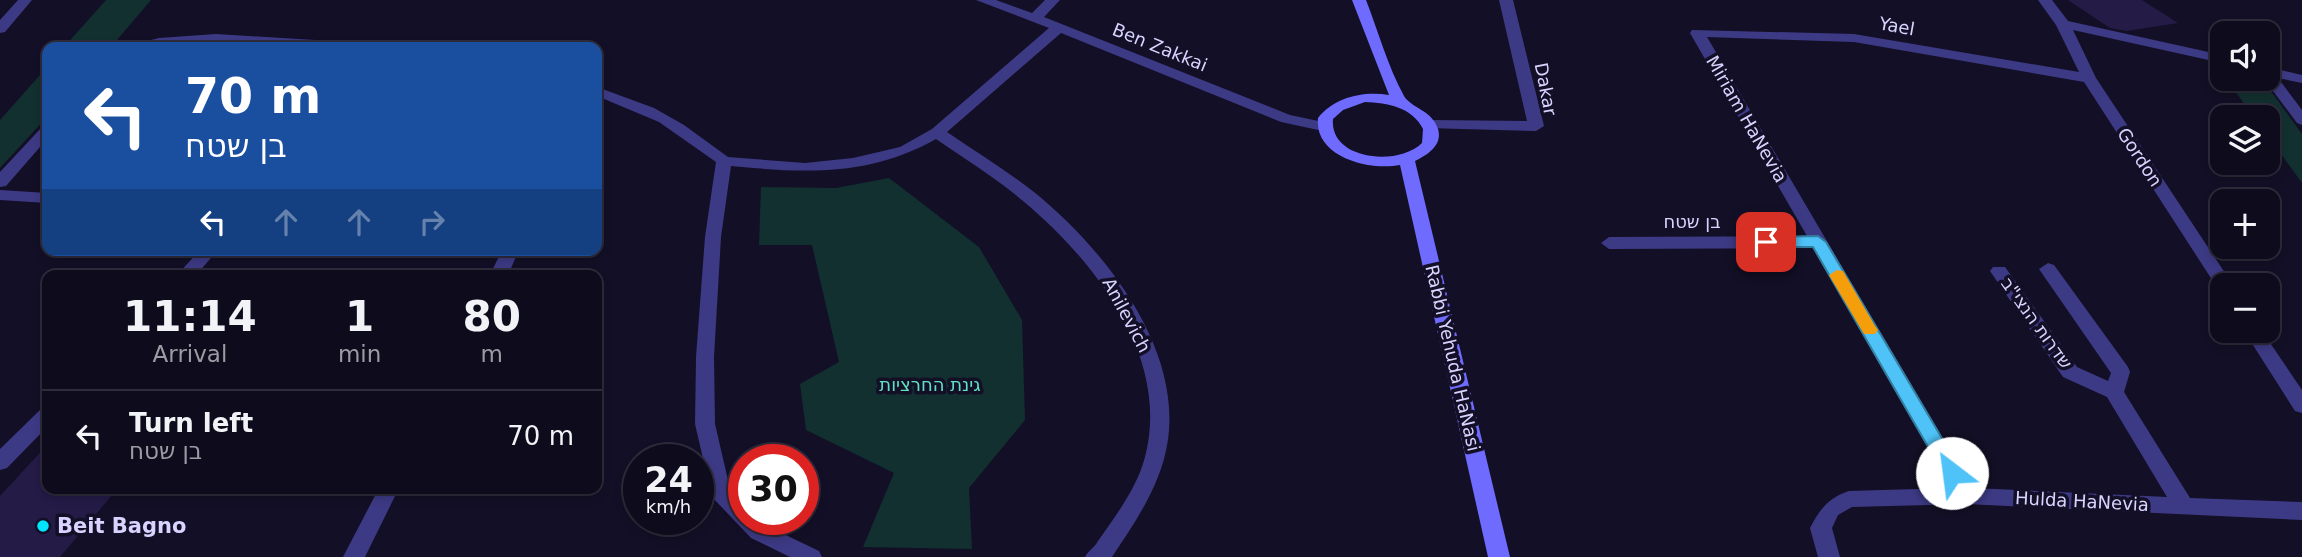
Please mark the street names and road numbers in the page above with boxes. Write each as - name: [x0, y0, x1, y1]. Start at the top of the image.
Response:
- street label: Yael: [1877, 12, 1916, 39]
- street label: Ben Zakkai: [1109, 18, 1211, 76]
- street label: Miriam HaNevia: [1702, 52, 1792, 186]
- street label: Dakar: [1531, 61, 1562, 118]
- street label: Gordon: [2113, 124, 2167, 190]
- street label: בן שטח: [1663, 211, 1721, 232]
- street label: Rabbi Yehuda HaNasi: [1421, 263, 1485, 453]
- street label: שדרות הנצי"ב: [1997, 273, 2077, 373]
- street label: Anilevich: [1099, 274, 1155, 356]
- street label: Hulda HaNevia: [2015, 487, 2149, 515]

